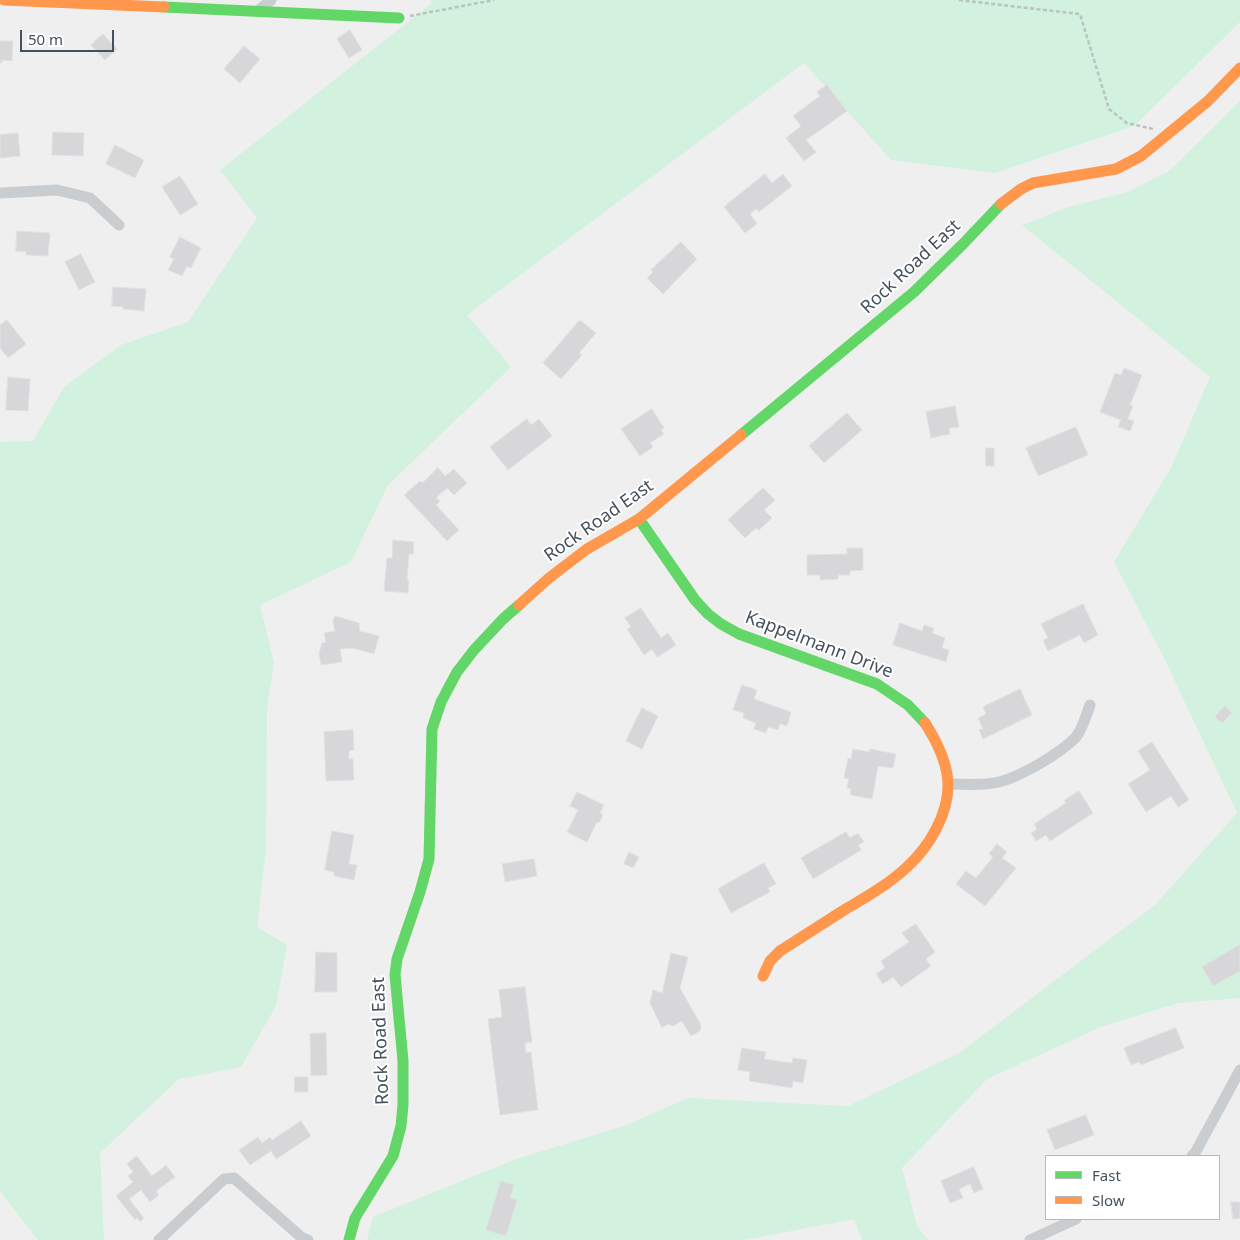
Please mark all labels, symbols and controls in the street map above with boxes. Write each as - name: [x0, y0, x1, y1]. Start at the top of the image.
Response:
- scale bar: [22, 20, 116, 52]
- text: 50 m: [28, 29, 63, 49]
- street label: Rock Road East: [857, 215, 965, 319]
- street label: Rock Road East: [540, 475, 658, 567]
- street label: Kappelmann Drive: [742, 607, 896, 683]
- street label: Rock Road East: [368, 977, 394, 1105]
- legend: [1045, 1155, 1220, 1220]
- text: Fast: [1092, 1165, 1121, 1185]
- text: Slow: [1092, 1190, 1125, 1210]

